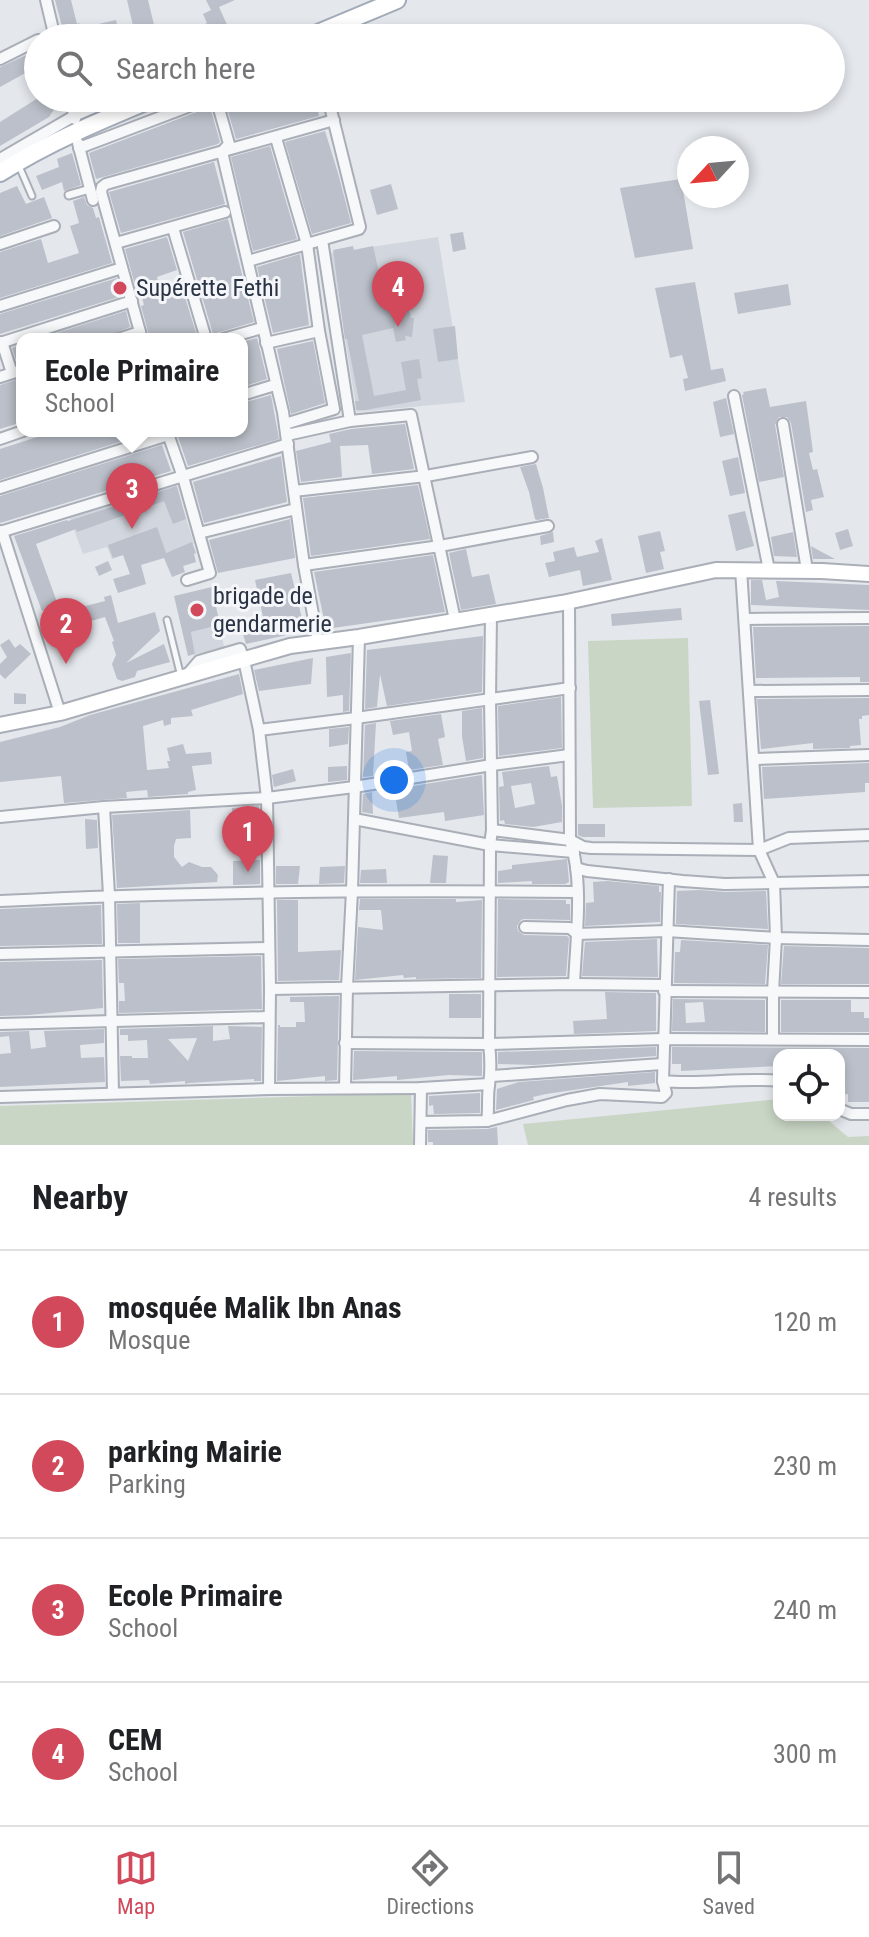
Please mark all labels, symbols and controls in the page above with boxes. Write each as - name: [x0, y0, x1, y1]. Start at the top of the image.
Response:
- search box: [24, 24, 845, 112]
- icon: search: [52, 46, 96, 90]
- text: Search here: [116, 51, 256, 86]
- north arrow: [677, 136, 749, 208]
- pin: 4: [372, 261, 424, 327]
- place label: Supérette Fethi: [136, 274, 279, 302]
- marker: Supérette Fethi: [111, 279, 129, 297]
- popup: [16, 333, 248, 437]
- text: Ecole Primaire: [45, 353, 219, 388]
- text: School: [45, 388, 115, 418]
- pin: 3: [106, 463, 158, 529]
- place label: brigade de gendarmerie: [213, 582, 332, 638]
- pin: 2: [40, 598, 92, 664]
- marker: brigade de gendarmerie: [188, 601, 206, 619]
- your location: [374, 760, 414, 800]
- pin: 1: [222, 806, 274, 872]
- map controls: [773, 1049, 845, 1121]
- button: locate: [773, 1049, 845, 1121]
- text: Nearby: [32, 1177, 128, 1217]
- text: 4 results: [748, 1182, 837, 1212]
- text: mosquée Malik Ibn Anas: [108, 1290, 402, 1325]
- text: 1: [51, 1307, 65, 1337]
- text: 120 m: [773, 1307, 837, 1337]
- text: Mosque: [108, 1325, 190, 1355]
- text: parking Mairie: [108, 1434, 282, 1469]
- text: 2: [51, 1451, 65, 1481]
- text: 230 m: [773, 1451, 837, 1481]
- text: Parking: [108, 1469, 186, 1499]
- text: Ecole Primaire: [108, 1578, 283, 1613]
- text: 3: [51, 1595, 65, 1625]
- text: 240 m: [773, 1595, 837, 1625]
- text: School: [108, 1613, 178, 1643]
- text: CEM: [108, 1722, 163, 1757]
- text: 4: [51, 1739, 65, 1769]
- text: 300 m: [773, 1739, 837, 1769]
- text: School: [108, 1757, 178, 1787]
- tab: Map: [114, 1846, 158, 1919]
- tab: Directions: [386, 1846, 474, 1919]
- tab: Saved: [703, 1846, 755, 1919]

